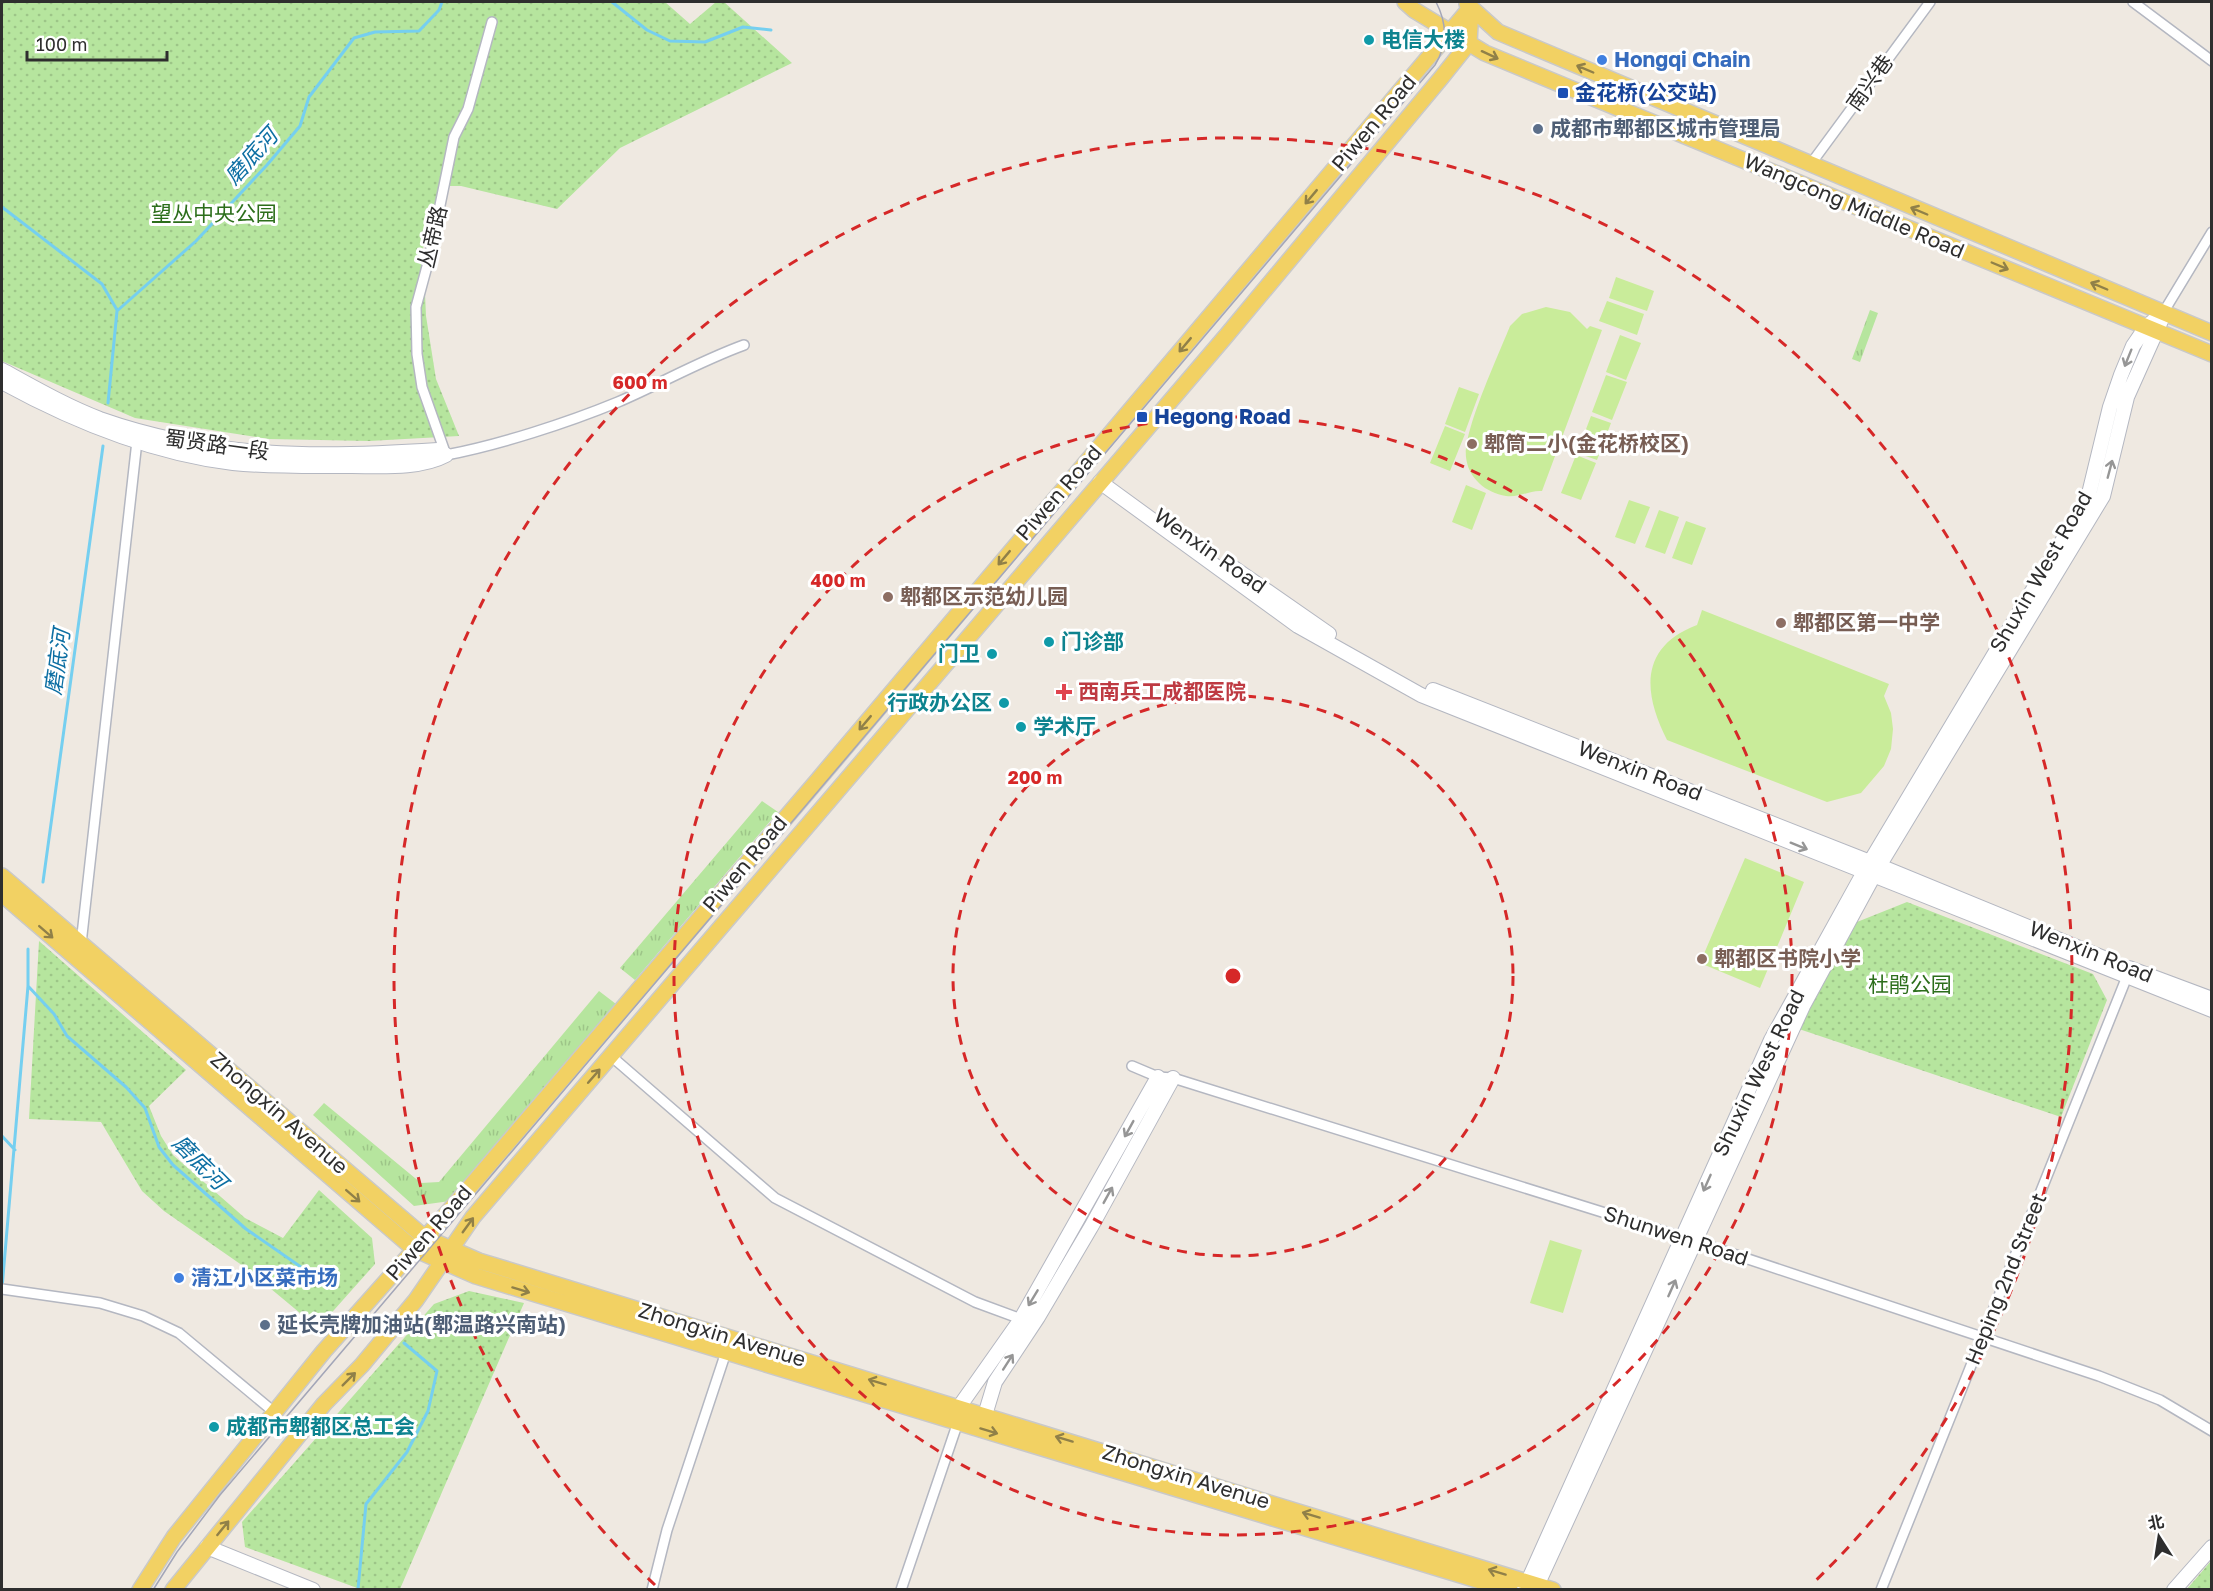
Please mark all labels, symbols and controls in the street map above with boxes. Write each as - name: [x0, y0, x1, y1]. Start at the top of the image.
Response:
- scale bar: [27, 24, 166, 62]
- place label: 电信大楼: [1381, 26, 1465, 52]
- text: 100 m: [36, 33, 87, 55]
- marker: 电信大楼: [1362, 33, 1376, 47]
- place label: Hongqi Chain: [1614, 46, 1750, 72]
- one-way arrow: [1481, 49, 1499, 61]
- street label: 南兴巷: [1840, 49, 1898, 116]
- marker: Hongqi Chain: [1595, 53, 1609, 67]
- one-way arrow: [1577, 63, 1595, 75]
- street label: Piwen Road: [1325, 69, 1421, 176]
- place label: 金花桥(公交站): [1575, 79, 1717, 105]
- marker: 金花桥(公交站): [1556, 86, 1570, 100]
- place label: 成都市郫都区城市管理局: [1550, 115, 1781, 141]
- water label: 磨底河: [219, 119, 285, 189]
- marker: 成都市郫都区城市管理局: [1531, 122, 1545, 136]
- street label: Wangcong Middle Road: [1740, 147, 1969, 263]
- one-way arrow: [1304, 189, 1318, 204]
- park label: 望丛中央公园: [151, 200, 277, 226]
- street label: 丛帝路: [412, 203, 452, 270]
- one-way arrow: [1911, 205, 1929, 216]
- one-way arrow: [1990, 261, 2009, 272]
- one-way arrow: [2091, 280, 2109, 291]
- one-way arrow: [1178, 337, 1191, 353]
- one-way arrow: [2122, 349, 2133, 367]
- text: 600 m: [612, 371, 668, 393]
- place label: Hegong Road: [1154, 403, 1291, 429]
- marker: Hegong Road: [1135, 410, 1149, 424]
- street label: 蜀贤路一段: [163, 424, 271, 464]
- place label: 郫筒二小(金花桥校区): [1484, 430, 1689, 456]
- marker: 郫筒二小(金花桥校区): [1465, 437, 1479, 451]
- street label: Piwen Road: [1010, 439, 1107, 545]
- one-way arrow: [2105, 460, 2117, 479]
- street label: Shuxin West Road: [1983, 486, 2097, 657]
- street label: Wenxin Road: [1149, 502, 1272, 598]
- one-way arrow: [997, 550, 1011, 565]
- text: 400 m: [811, 569, 865, 591]
- place label: 郫都区示范幼儿园: [900, 583, 1068, 609]
- marker: 郫都区示范幼儿园: [881, 590, 895, 604]
- place label: 郫都区第一中学: [1793, 609, 1940, 635]
- marker: 郫都区第一中学: [1774, 616, 1788, 630]
- water label: 磨底河: [39, 623, 75, 696]
- place label: 门诊部: [1061, 628, 1124, 654]
- marker: 门诊部: [1042, 635, 1056, 649]
- place label: 门卫: [938, 640, 980, 666]
- marker: 门卫: [985, 647, 999, 661]
- place label: 西南兵工成都医院: [1078, 678, 1246, 704]
- marker: 西南兵工成都医院: [1055, 683, 1073, 701]
- place label: 行政办公区: [887, 689, 992, 715]
- marker: 行政办公区: [997, 696, 1011, 710]
- place label: 学术厅: [1033, 713, 1096, 739]
- one-way arrow: [858, 715, 872, 730]
- marker: 学术厅: [1014, 720, 1028, 734]
- street label: Wenxin Road: [1574, 734, 1706, 806]
- text: 200 m: [1008, 766, 1062, 788]
- street label: Piwen Road: [696, 810, 792, 917]
- one-way arrow: [1789, 841, 1808, 852]
- street label: Wenxin Road: [2026, 914, 2157, 988]
- one-way arrow: [38, 925, 53, 939]
- place label: 郫都区书院小学: [1714, 945, 1861, 971]
- marker: 郫都区书院小学: [1695, 952, 1709, 966]
- centre of rings: [1223, 966, 1243, 986]
- park label: 杜鹃公园: [1868, 971, 1952, 997]
- street label: Shuxin West Road: [1706, 985, 1810, 1160]
- street label: Zhongxin Avenue: [206, 1046, 354, 1179]
- one-way arrow: [587, 1069, 601, 1084]
- one-way arrow: [1123, 1120, 1135, 1137]
- water label: 磨底河: [167, 1129, 236, 1197]
- one-way arrow: [1700, 1174, 1711, 1192]
- street label: Piwen Road: [380, 1179, 477, 1285]
- one-way arrow: [1102, 1187, 1114, 1204]
- one-way arrow: [345, 1189, 360, 1203]
- street label: Heping 2nd Street: [1959, 1189, 2051, 1368]
- street label: Shunwen Road: [1601, 1199, 1752, 1271]
- one-way arrow: [462, 1217, 474, 1233]
- place label: 清江小区菜市场: [191, 1264, 338, 1290]
- marker: 清江小区菜市场: [172, 1271, 186, 1285]
- one-way arrow: [1667, 1279, 1678, 1297]
- one-way arrow: [511, 1285, 530, 1296]
- one-way arrow: [1027, 1289, 1039, 1306]
- street label: Zhongxin Avenue: [636, 1296, 809, 1372]
- place label: 延长壳牌加油站(郫温路兴南站): [277, 1311, 566, 1337]
- marker: 延长壳牌加油站(郫温路兴南站): [258, 1318, 272, 1332]
- one-way arrow: [1002, 1354, 1014, 1371]
- one-way arrow: [341, 1371, 356, 1386]
- one-way arrow: [868, 1376, 887, 1387]
- place label: 成都市郫都区总工会: [226, 1413, 415, 1439]
- marker: 成都市郫都区总工会: [207, 1420, 221, 1434]
- one-way arrow: [979, 1426, 998, 1437]
- one-way arrow: [1055, 1433, 1074, 1444]
- street label: Zhongxin Avenue: [1100, 1438, 1273, 1514]
- north arrow: [2129, 1507, 2189, 1567]
- one-way arrow: [1302, 1509, 1321, 1520]
- text: 北: [2146, 1511, 2166, 1534]
- one-way arrow: [216, 1520, 229, 1536]
- one-way arrow: [1488, 1566, 1507, 1577]

